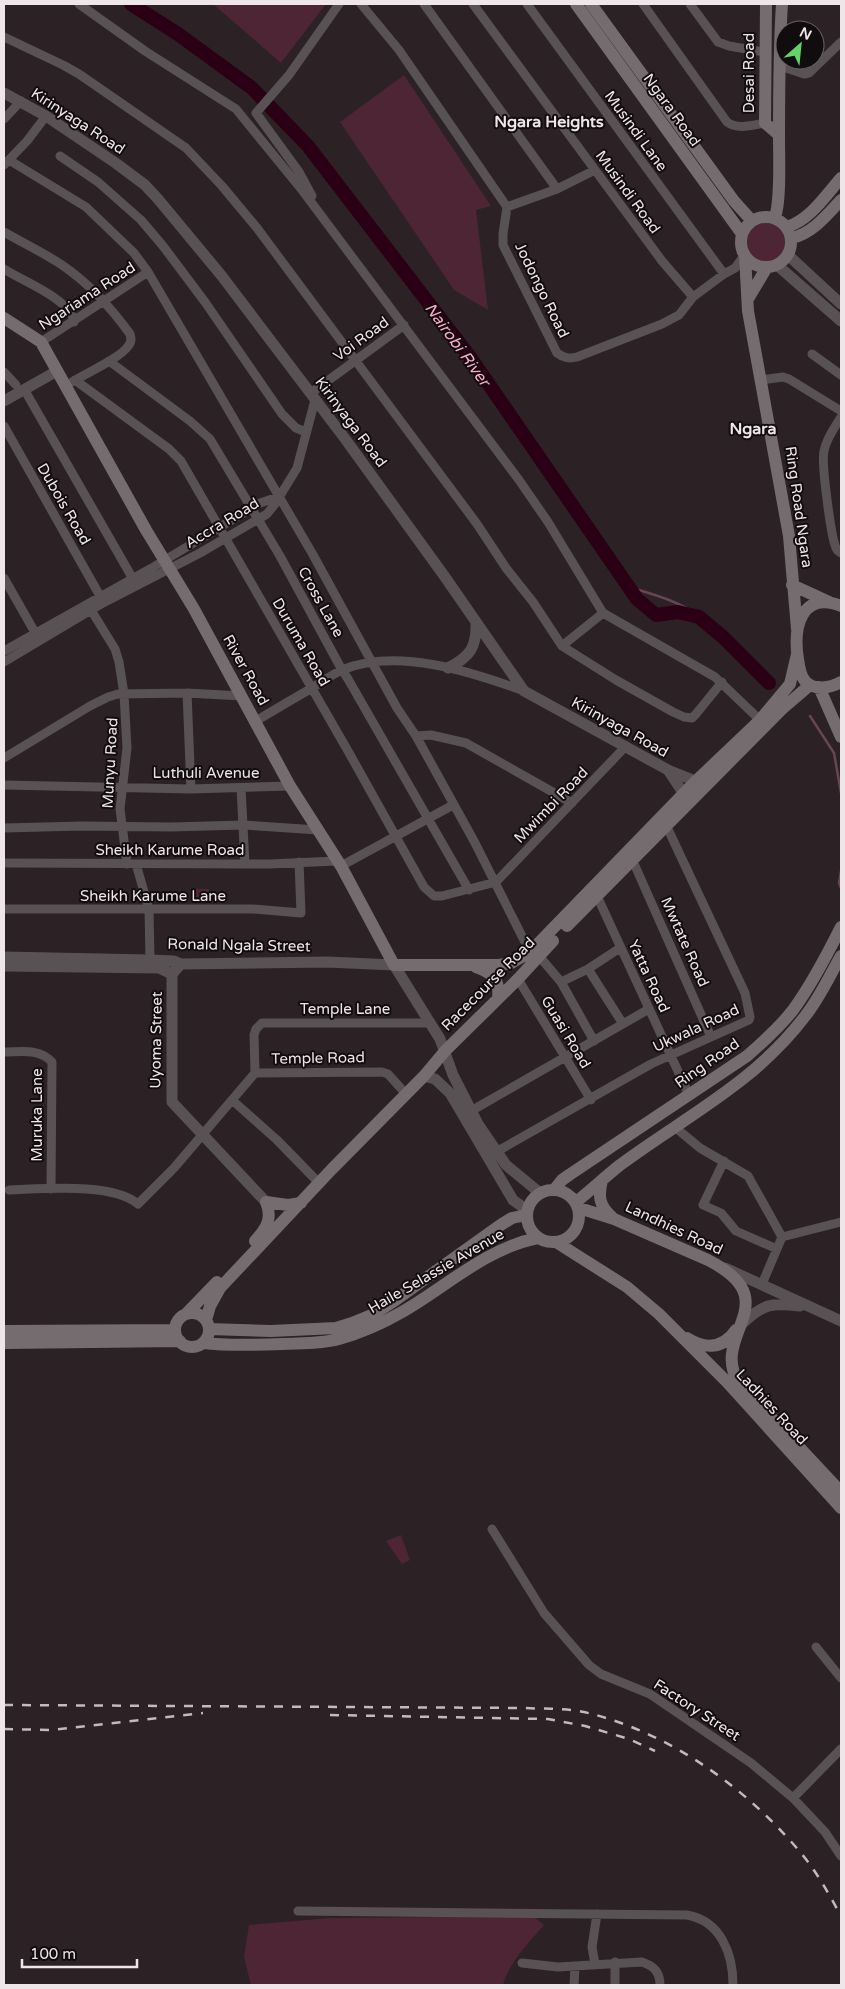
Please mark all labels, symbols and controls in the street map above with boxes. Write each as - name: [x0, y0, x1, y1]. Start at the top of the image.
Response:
- north arrow: [775, 20, 825, 70]
- text: N: [797, 24, 815, 44]
- street label: Desai Road: [740, 33, 758, 113]
- street label: Ngara Road: [640, 70, 704, 150]
- street label: Kirinyaga Road: [28, 84, 128, 158]
- street label: Musindi Lane: [601, 87, 671, 175]
- district label: Ngara Heights: [494, 112, 604, 132]
- street label: Musindi Road: [592, 147, 664, 237]
- street label: Jodongo Road: [511, 239, 573, 341]
- street label: Ngariama Road: [35, 258, 139, 334]
- water label: Nairobi River: [420, 299, 495, 392]
- street label: Voi Road: [330, 313, 392, 365]
- street label: Kirinyaga Road: [311, 373, 391, 471]
- district label: Ngara: [730, 419, 776, 439]
- street label: Ring Road Ngara: [782, 445, 816, 569]
- street label: Dubois Road: [33, 460, 95, 548]
- street label: Accra Road: [182, 494, 262, 552]
- street label: Cross Lane: [294, 564, 348, 640]
- street label: Duruma Road: [268, 595, 334, 689]
- street label: River Road: [219, 631, 273, 709]
- street label: Kirinyaga Road: [568, 693, 672, 761]
- street label: Munyu Road: [99, 717, 121, 809]
- street label: Mwimbi Road: [510, 763, 592, 847]
- street label: Luthuli Avenue: [153, 764, 259, 782]
- street label: Sheikh Karume Road: [96, 841, 244, 859]
- street label: Sheikh Karume Lane: [80, 887, 226, 905]
- street label: Mwtate Road: [657, 894, 713, 990]
- street label: Racecourse Road: [438, 934, 538, 1034]
- street label: Ronald Ngala Street: [167, 935, 311, 955]
- street label: Yatta Road: [624, 937, 674, 1015]
- street label: Uyoma Street: [146, 991, 166, 1089]
- street label: Guasi Road: [537, 992, 595, 1072]
- street label: Temple Lane: [300, 1000, 390, 1018]
- street label: Ukwala Road: [650, 1000, 742, 1056]
- street label: Ring Road: [671, 1034, 743, 1092]
- street label: Temple Road: [271, 1048, 365, 1068]
- street label: Muruka Lane: [28, 1068, 46, 1162]
- street label: Landhies Road: [622, 1197, 726, 1259]
- street label: Haile Selassie Avenue: [365, 1225, 507, 1317]
- street label: Ladhies Road: [732, 1365, 812, 1449]
- street label: Factory Street: [650, 1675, 744, 1745]
- scale bar: [22, 1936, 138, 1968]
- text: 100 m: [30, 1945, 76, 1963]

